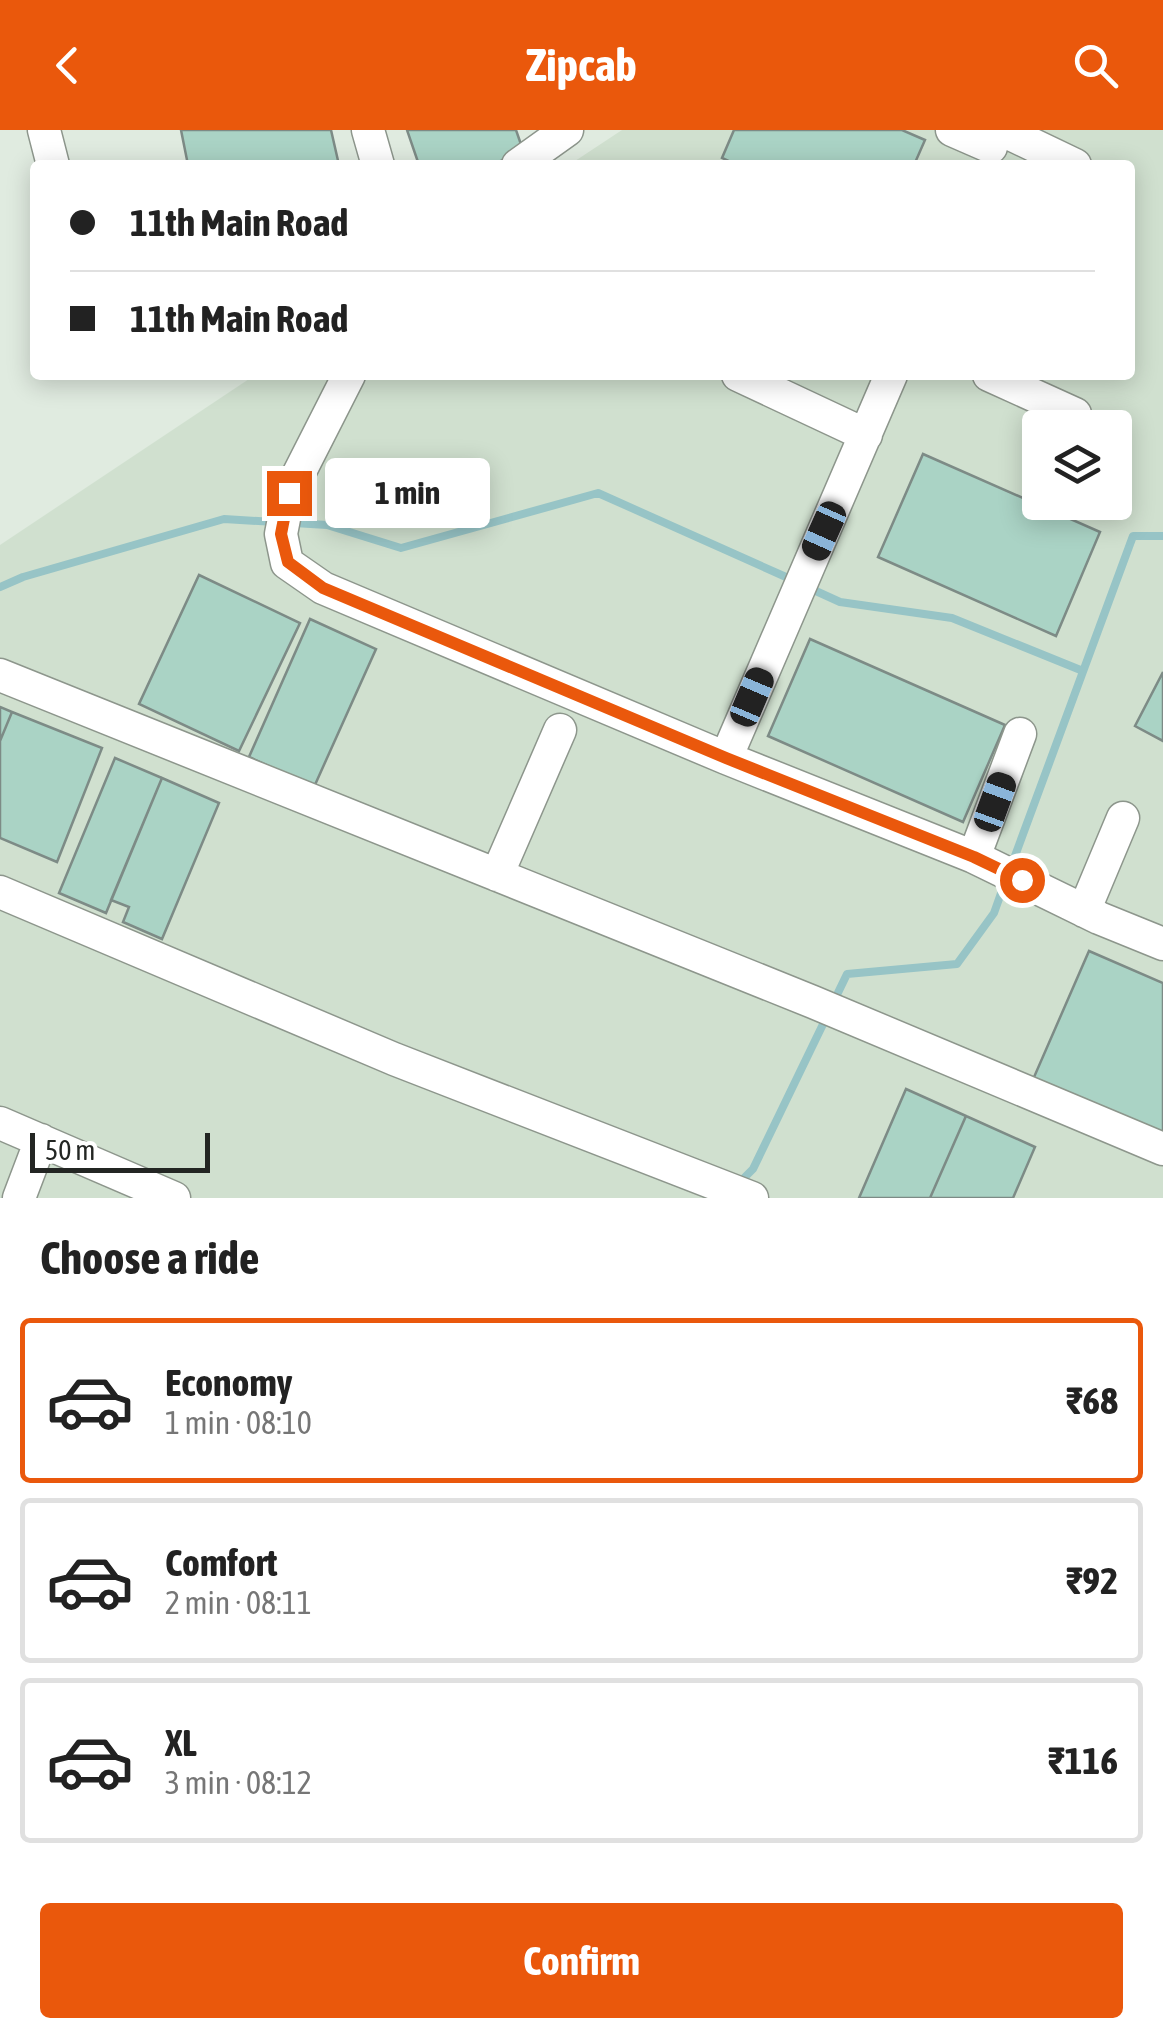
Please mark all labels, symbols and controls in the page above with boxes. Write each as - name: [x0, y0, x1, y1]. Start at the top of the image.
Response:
- icon: back: [40, 38, 95, 93]
- icon: search: [1068, 38, 1123, 93]
- text: Zipcab: [526, 39, 637, 91]
- text: 11th Main Road: [130, 201, 348, 244]
- text: 11th Main Road: [130, 297, 348, 340]
- map controls: [1022, 410, 1132, 520]
- button: layers: [1022, 410, 1132, 520]
- callout: 1 min: [324, 458, 489, 528]
- route end: [267, 471, 312, 516]
- text: 1 min: [375, 474, 440, 511]
- car: [798, 497, 850, 565]
- car: [726, 664, 778, 730]
- car: [971, 769, 1019, 835]
- route start: [1000, 858, 1045, 903]
- scale bar: [30, 1128, 210, 1172]
- text: 50 m: [45, 1134, 95, 1166]
- text: Choose a ride: [40, 1232, 259, 1284]
- icon: car: [45, 1356, 135, 1446]
- text: Economy: [165, 1361, 292, 1404]
- text: ₹68: [1066, 1379, 1118, 1422]
- text: 1 min · 08:10: [165, 1404, 312, 1441]
- icon: car: [45, 1536, 135, 1626]
- text: Comfort: [165, 1541, 277, 1584]
- text: ₹92: [1066, 1559, 1118, 1602]
- text: 2 min · 08:11: [165, 1584, 312, 1621]
- icon: car: [45, 1716, 135, 1806]
- text: XL: [165, 1721, 197, 1764]
- text: ₹116: [1048, 1739, 1118, 1782]
- text: 3 min · 08:12: [165, 1764, 312, 1801]
- button: Confirm: [40, 1903, 1123, 2018]

